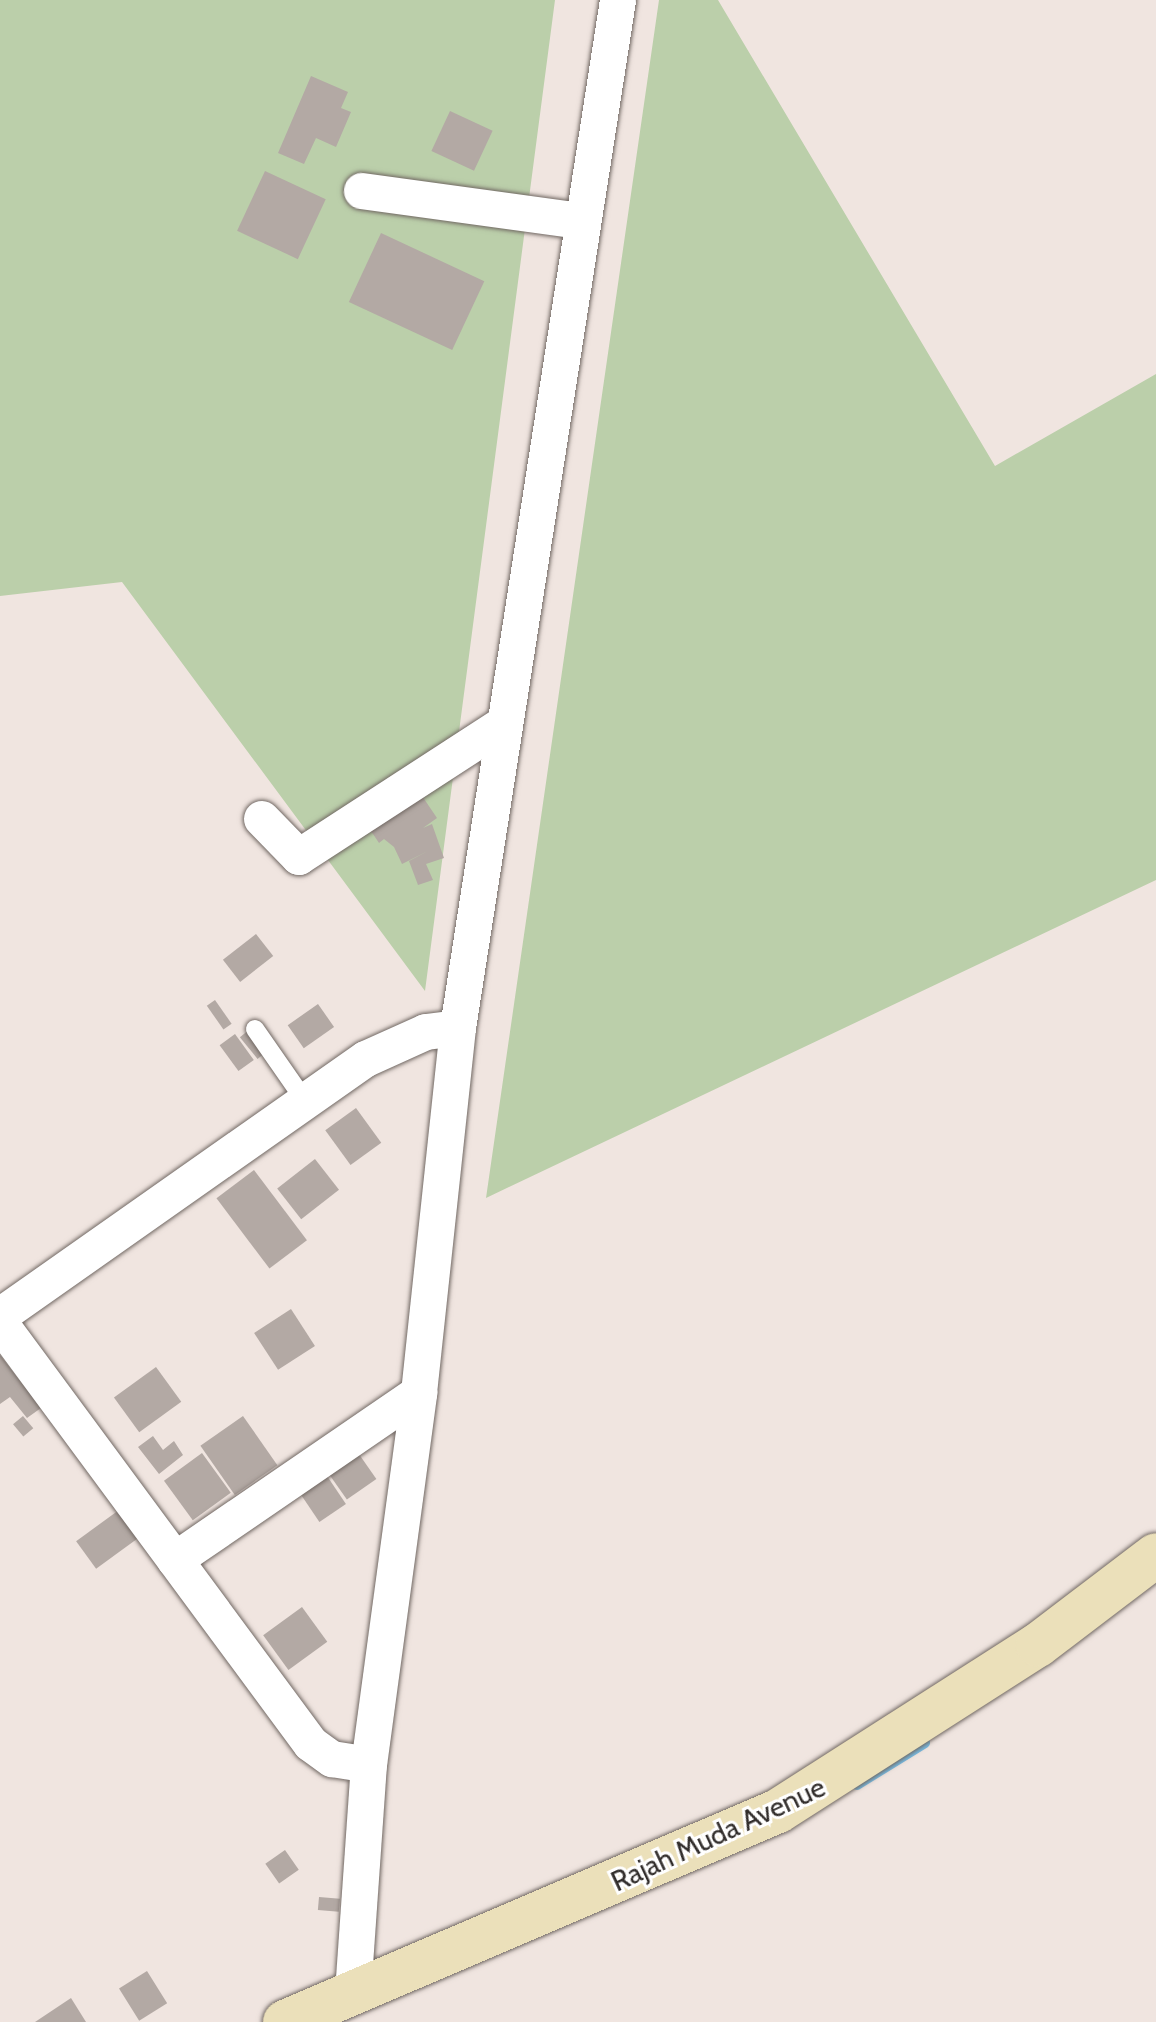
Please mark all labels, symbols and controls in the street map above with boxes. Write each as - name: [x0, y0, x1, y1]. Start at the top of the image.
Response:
- street label: Rajah Muda Avenue: [606, 1770, 830, 1898]

